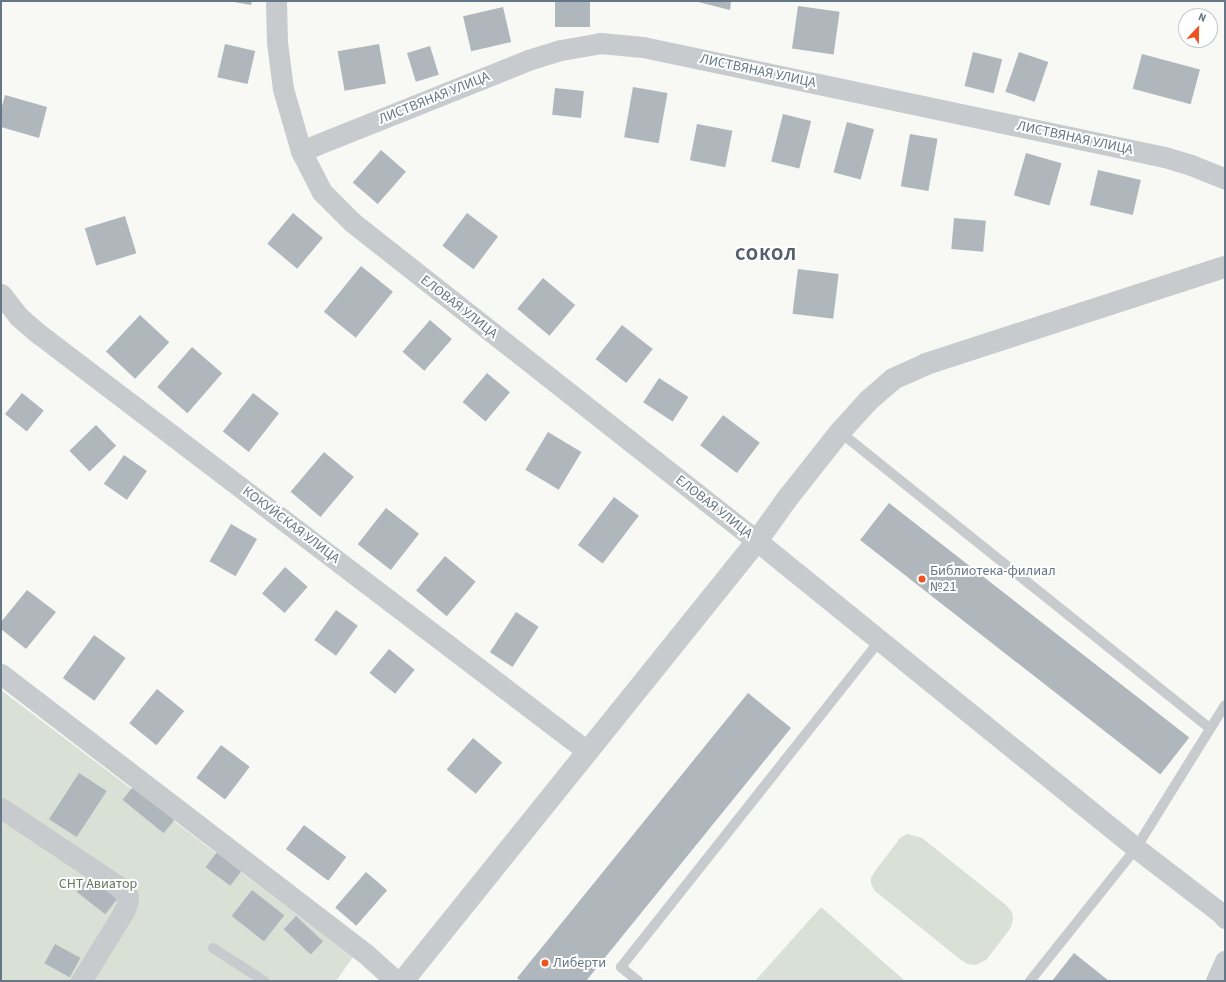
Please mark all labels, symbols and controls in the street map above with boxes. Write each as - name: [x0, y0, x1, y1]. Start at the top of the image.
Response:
- north arrow: [1178, 8, 1218, 48]
- text: N: [1196, 9, 1209, 26]
- street label: ЛИСТВЯНАЯ УЛИЦА: [698, 50, 818, 92]
- street label: ЛИСТВЯНАЯ УЛИЦА: [376, 68, 492, 128]
- street label: ЛИСТВЯНАЯ УЛИЦА: [1015, 117, 1135, 159]
- district label: СОКОЛ: [735, 244, 797, 266]
- street label: ЕЛОВАЯ УЛИЦА: [417, 272, 501, 342]
- street label: ЕЛОВАЯ УЛИЦА: [672, 472, 756, 542]
- street label: КОКУЙСКАЯ УЛИЦА: [239, 483, 343, 567]
- place label: Библиотека-филиал №21: [930, 563, 1056, 596]
- marker: Библиотека-филиал №21: [917, 574, 927, 584]
- park label: СНТ Авиатор: [59, 876, 137, 892]
- place label: Либерти: [553, 955, 606, 971]
- marker: Либерти: [540, 958, 550, 968]

